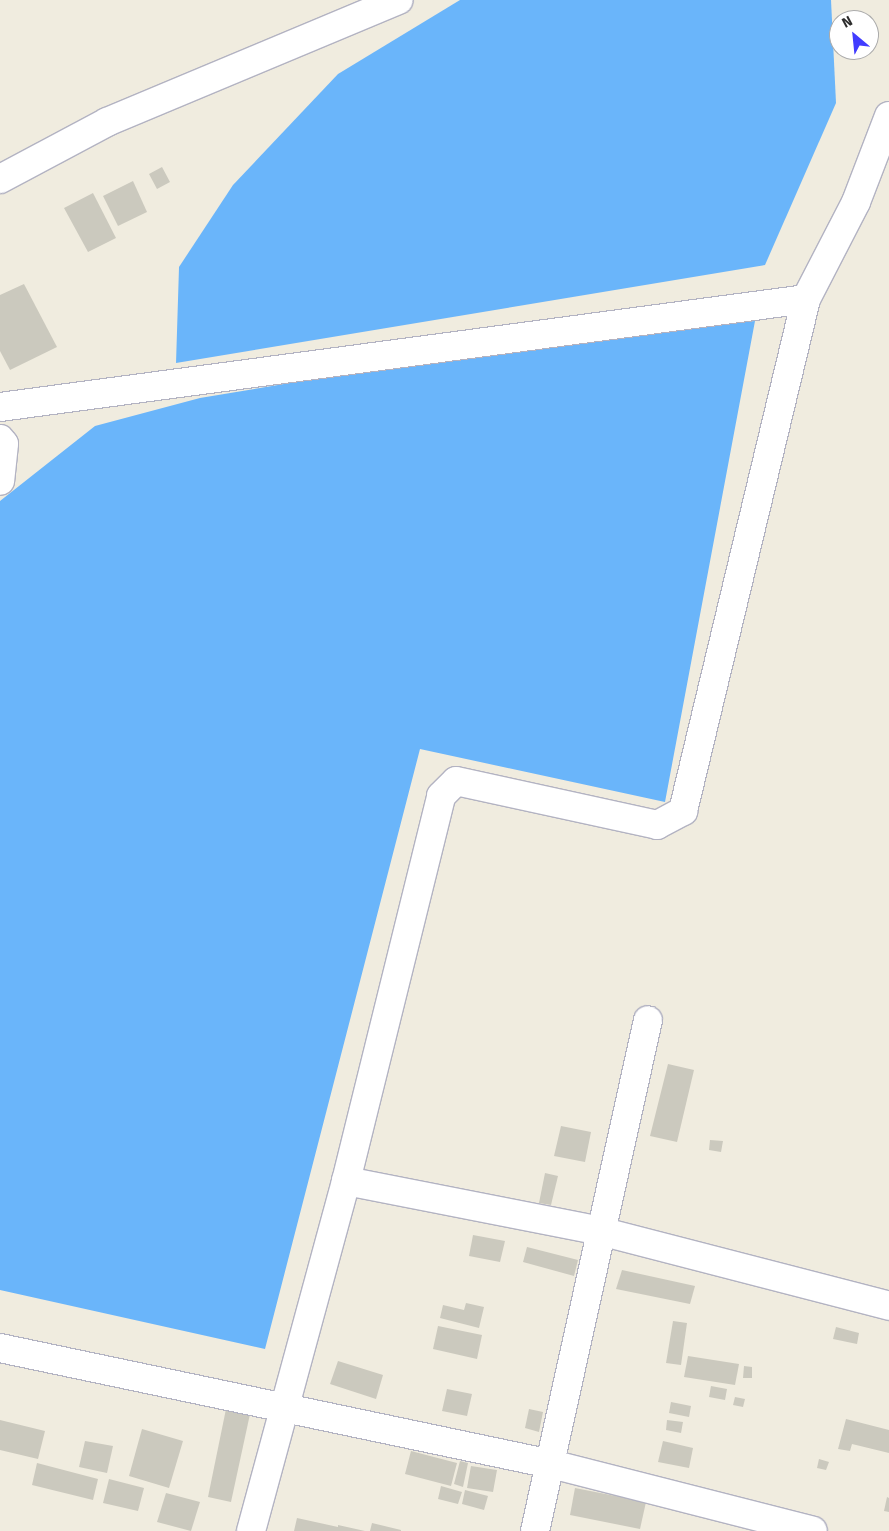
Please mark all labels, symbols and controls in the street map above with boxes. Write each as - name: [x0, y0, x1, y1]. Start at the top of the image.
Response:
- north arrow: [829, 10, 879, 60]
- text: N: [839, 13, 855, 32]

